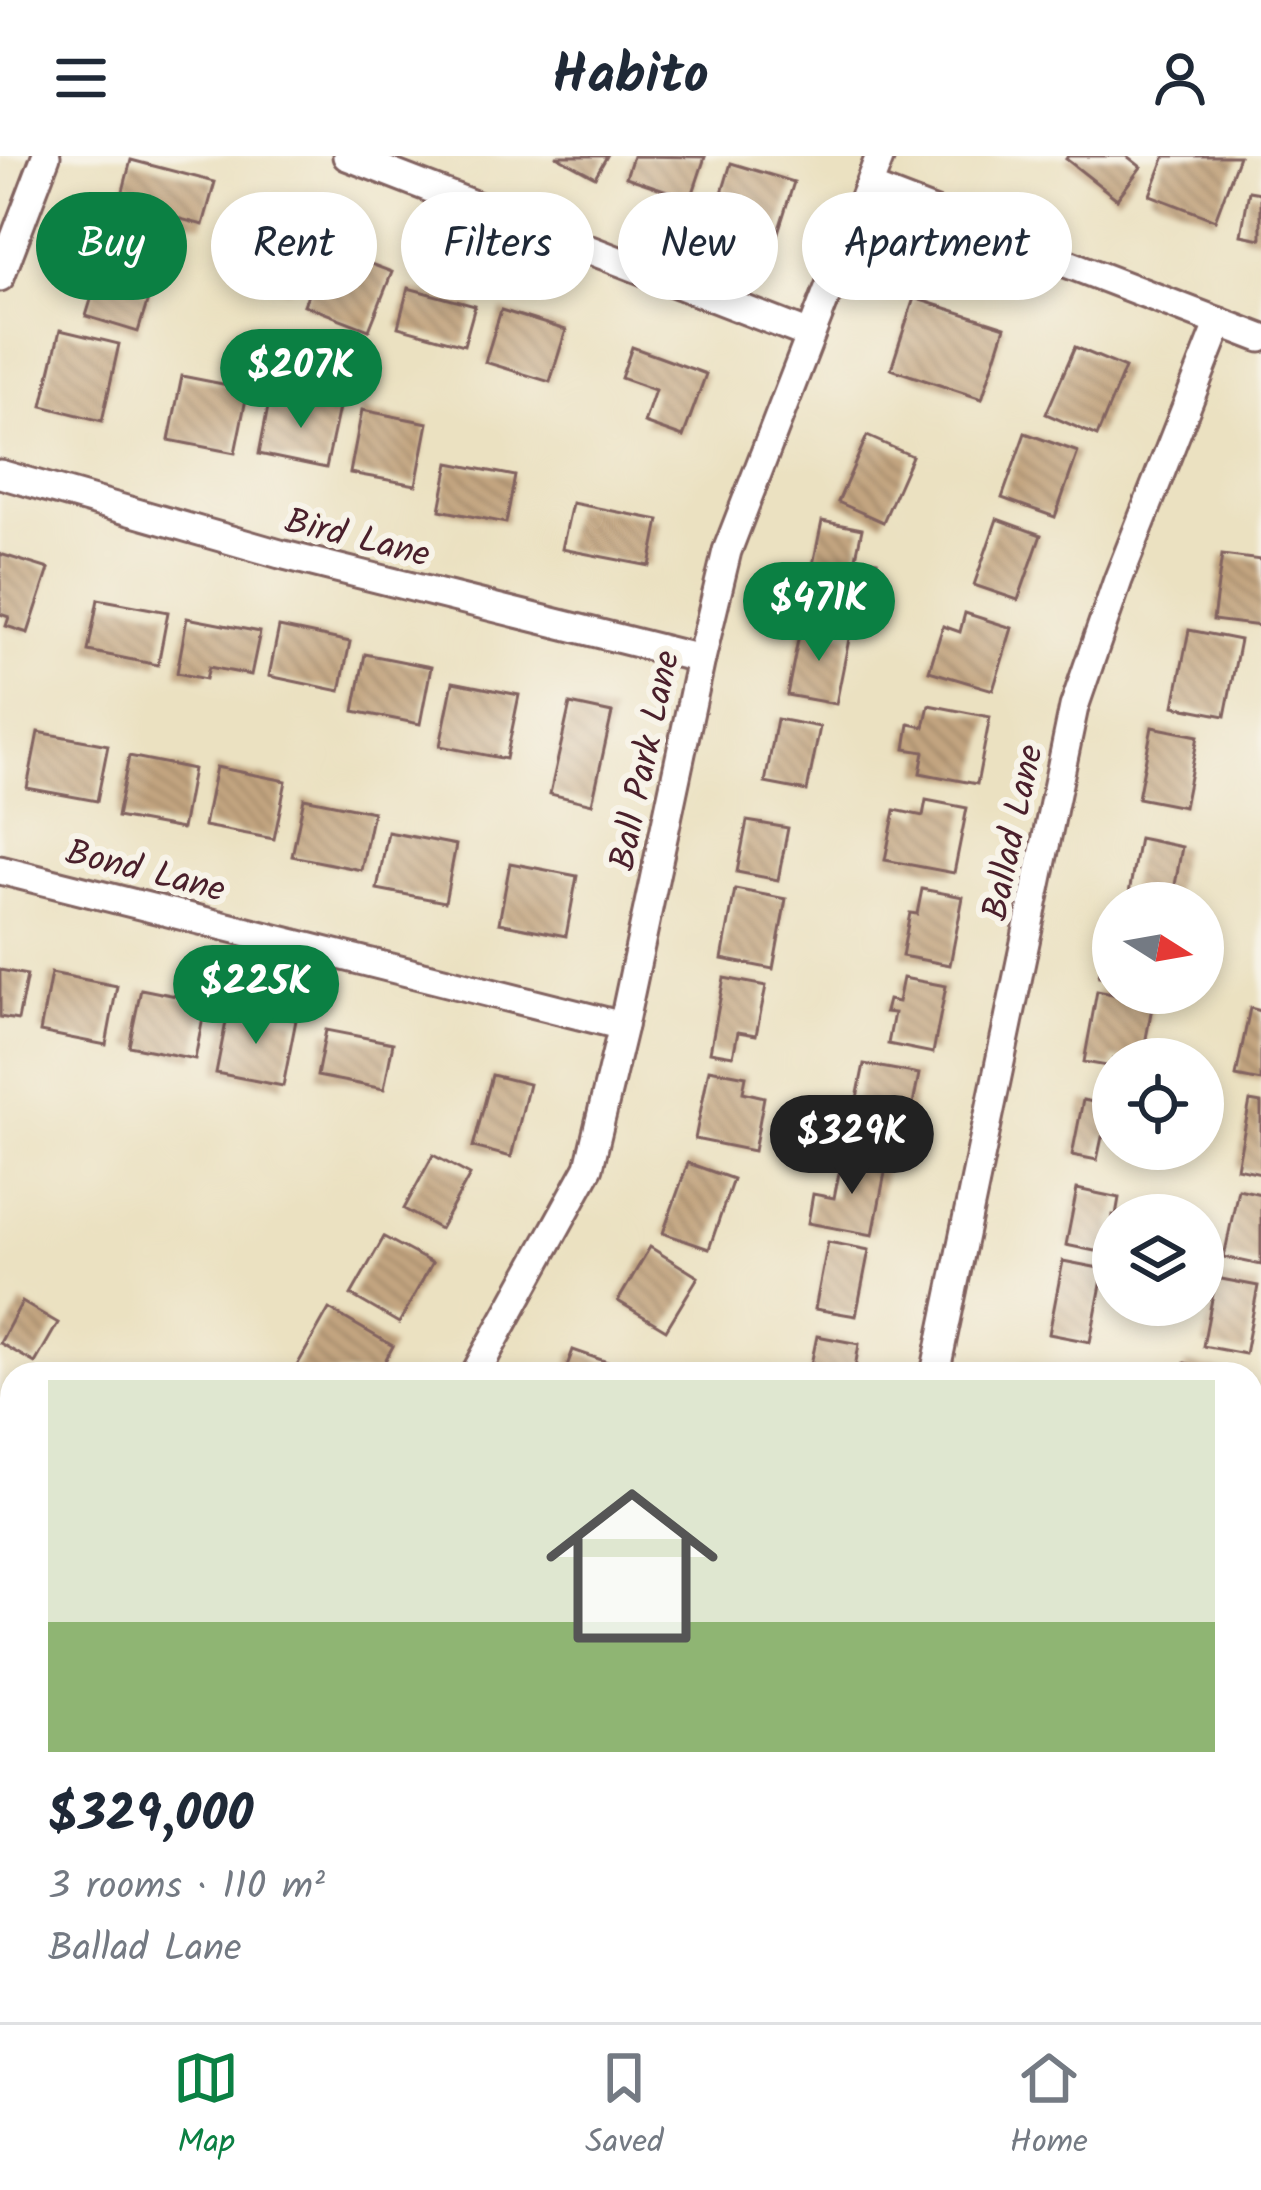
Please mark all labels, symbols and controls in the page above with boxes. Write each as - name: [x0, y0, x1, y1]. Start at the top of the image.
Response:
- text: Habito: [552, 35, 709, 121]
- icon: menu: [48, 45, 114, 111]
- icon: person: [1147, 45, 1213, 111]
- chip: Buy: [36, 192, 187, 300]
- chip: Rent: [211, 192, 377, 300]
- chip: Filters: [401, 192, 594, 300]
- chip: New: [618, 192, 778, 300]
- chip: Apartment: [802, 192, 1072, 300]
- pin: $207K: [217, 329, 385, 431]
- text: $207K: [247, 337, 355, 399]
- street label: Bird Lane: [279, 494, 436, 585]
- pin: $471K: [735, 562, 903, 664]
- text: $471K: [770, 570, 868, 632]
- street label: Ball Park Lane: [595, 645, 698, 876]
- street label: Ballad Lane: [968, 739, 1061, 926]
- street label: Bond Lane: [59, 825, 231, 920]
- north arrow: [1092, 882, 1224, 1014]
- map controls: [1092, 882, 1224, 1326]
- pin: $225K: [172, 945, 340, 1047]
- text: $225K: [200, 953, 312, 1015]
- button: locate: [1092, 1038, 1224, 1170]
- pin: $329K: [768, 1095, 936, 1197]
- text: $329K: [797, 1103, 907, 1165]
- button: layers: [1092, 1194, 1224, 1326]
- icon: home: [524, 1458, 740, 1674]
- text: $329,000: [48, 1776, 253, 1857]
- text: 3 rooms · 110 m²: [48, 1857, 325, 1919]
- text: Ballad Lane: [48, 1919, 242, 1981]
- tab: Map: [173, 2045, 239, 2170]
- tab: Saved: [585, 2045, 664, 2170]
- tab: Home: [1010, 2045, 1088, 2170]

